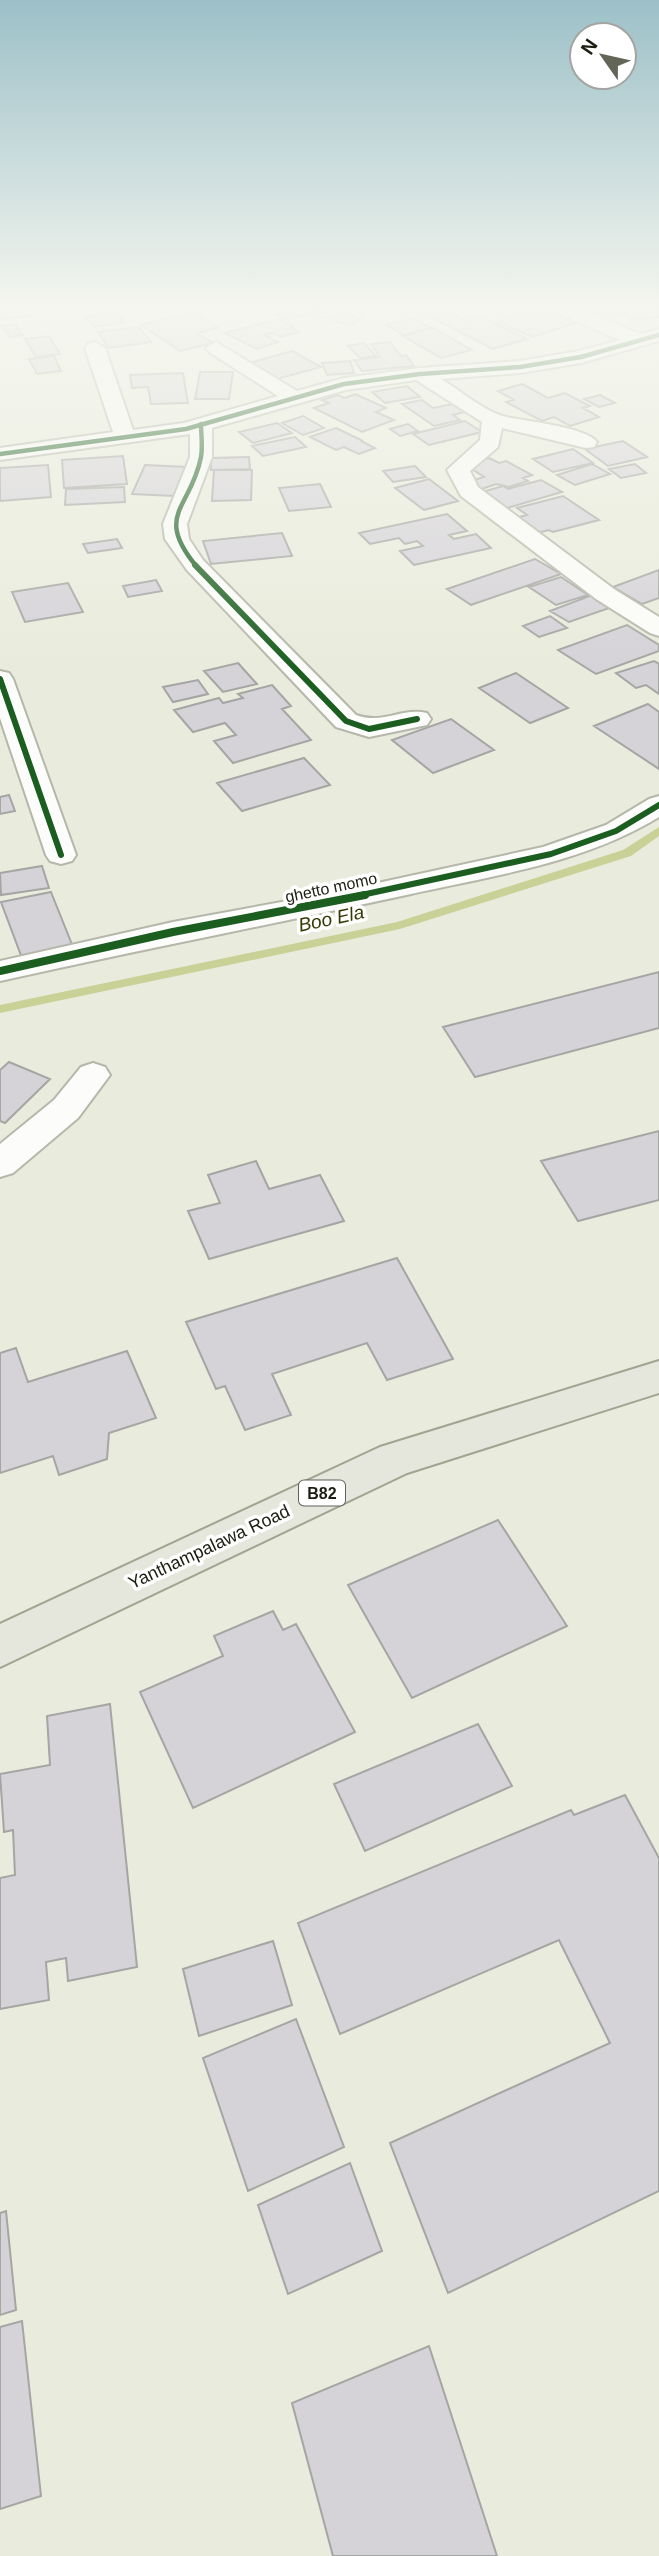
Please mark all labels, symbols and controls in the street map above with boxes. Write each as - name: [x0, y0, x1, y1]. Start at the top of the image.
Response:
- north arrow: [568, 21, 638, 91]
- text: N: [577, 35, 602, 58]
- street label: ghetto momo: [284, 869, 379, 906]
- water label: Boo Ela: [296, 901, 366, 936]
- road number: B82: [299, 1480, 345, 1506]
- street label: Yanthampalawa Road: [125, 1501, 293, 1593]

